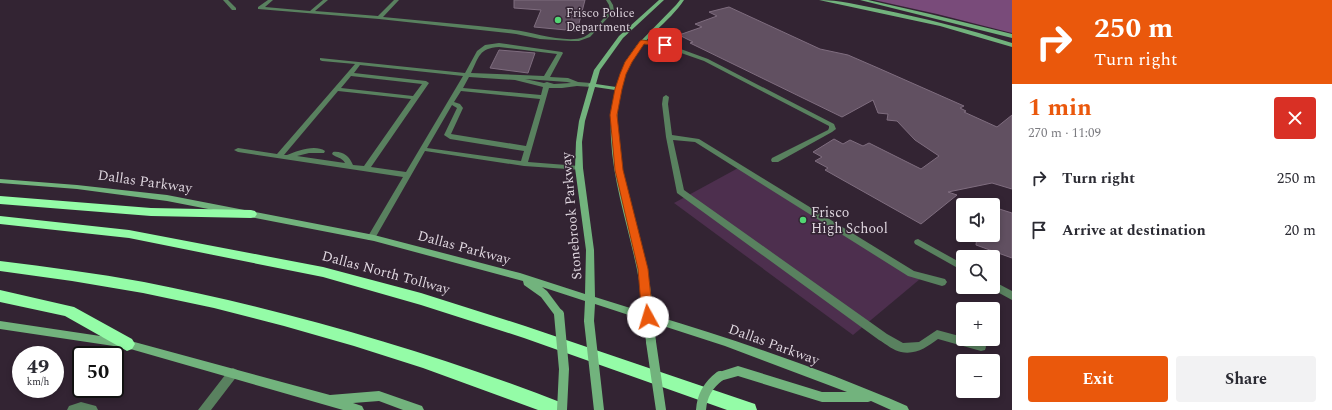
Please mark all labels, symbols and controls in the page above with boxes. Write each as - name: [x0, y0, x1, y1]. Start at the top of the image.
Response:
- place label: Frisco Police Department: [566, 4, 635, 37]
- text: 250 m: [1094, 7, 1173, 50]
- marker: Frisco Police Department: [553, 15, 563, 25]
- icon: right: [1028, 16, 1080, 68]
- pin: [648, 28, 682, 62]
- icon: arrive: [654, 34, 676, 56]
- text: Turn right: [1094, 46, 1177, 73]
- text: 1 min: [1028, 90, 1092, 126]
- button: close: [1274, 97, 1316, 139]
- text: 270 m · 11:09: [1028, 123, 1101, 143]
- street label: Stonebrook Parkway: [555, 150, 588, 281]
- street label: Dallas Parkway: [96, 164, 195, 199]
- icon: right: [1028, 167, 1050, 189]
- text: Turn right: [1062, 167, 1135, 190]
- text: 250 m: [1277, 167, 1316, 190]
- map controls: [956, 198, 1000, 398]
- button: sound: [956, 198, 1000, 242]
- place label: Frisco High School: [811, 202, 888, 239]
- marker: Frisco High School: [798, 215, 808, 225]
- icon: arrive: [1028, 219, 1050, 241]
- text: Arrive at destination: [1062, 219, 1206, 242]
- text: 20 m: [1284, 219, 1316, 242]
- street label: Dallas Parkway: [415, 225, 514, 270]
- street label: Dallas North Tollway: [320, 245, 453, 300]
- button: search: [956, 250, 1000, 294]
- position arrow: [627, 296, 669, 338]
- button: +: [956, 302, 1000, 346]
- street label: Dallas Parkway: [726, 318, 823, 371]
- speed limit sign: 50: [72, 346, 124, 398]
- text: 49: [27, 352, 49, 382]
- button: −: [956, 354, 1000, 398]
- button: Exit: [1028, 356, 1168, 402]
- button: Share: [1176, 356, 1316, 402]
- text: km/h: [27, 374, 49, 390]

